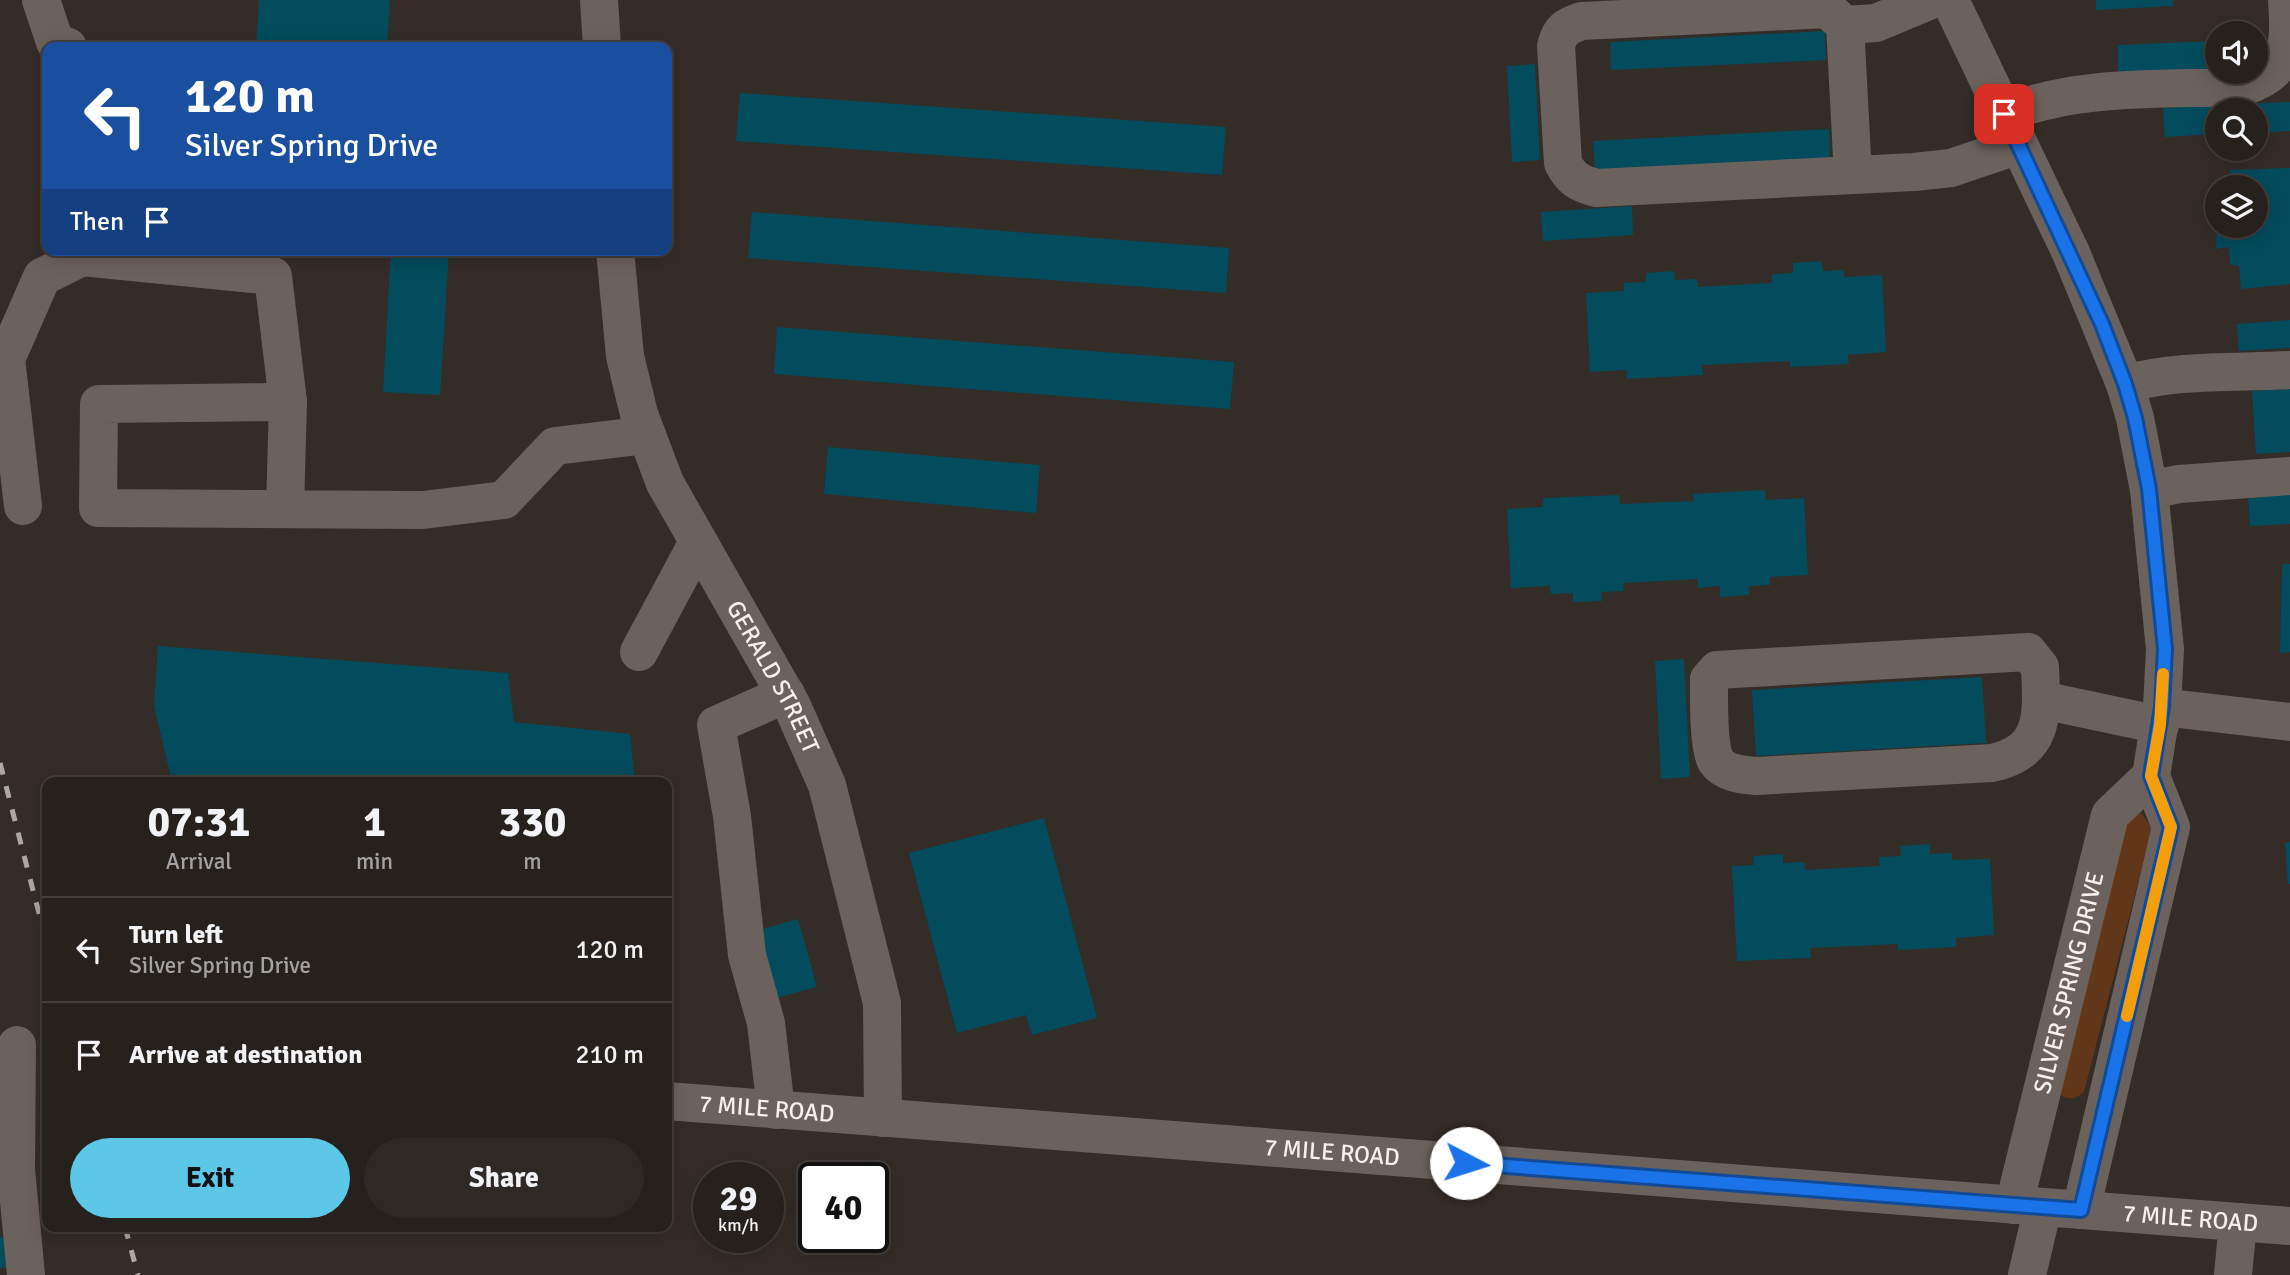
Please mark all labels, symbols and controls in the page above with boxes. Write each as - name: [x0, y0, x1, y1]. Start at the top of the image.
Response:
- map controls: [2205, 21, 2268, 238]
- button: sound: [2205, 21, 2268, 84]
- text: 120 m: [185, 66, 315, 126]
- icon: left: [70, 70, 161, 161]
- pin: [1974, 84, 2034, 144]
- icon: arrive: [1985, 95, 2023, 133]
- button: search: [2205, 98, 2268, 161]
- text: Silver Spring Drive: [185, 126, 438, 165]
- button: layers: [2205, 175, 2268, 238]
- icon: arrive: [138, 203, 176, 241]
- text: Then: [70, 206, 124, 238]
- street label: GERALD STREET: [720, 595, 826, 758]
- text: 07:31: [147, 797, 251, 848]
- text: 1: [363, 797, 386, 848]
- text: 330: [498, 797, 567, 848]
- text: Arrival: [166, 847, 232, 876]
- text: min: [356, 847, 393, 876]
- text: m: [523, 847, 542, 876]
- street label: SILVER SPRING DRIVE: [2027, 868, 2111, 1097]
- text: Turn left: [129, 919, 223, 951]
- icon: left: [70, 931, 108, 969]
- text: 120 m: [575, 934, 644, 966]
- text: Silver Spring Drive: [129, 951, 311, 980]
- icon: arrive: [70, 1036, 108, 1074]
- text: Arrive at destination: [129, 1039, 362, 1071]
- text: 210 m: [575, 1039, 644, 1071]
- street label: 7 MILE ROAD: [698, 1089, 835, 1129]
- position arrow: [1429, 1126, 1503, 1200]
- street label: 7 MILE ROAD: [1263, 1132, 1401, 1172]
- button: Exit: [70, 1138, 350, 1218]
- button: Share: [364, 1138, 644, 1218]
- speed limit sign: 40: [798, 1162, 889, 1253]
- text: 29: [720, 1177, 757, 1220]
- street label: 7 MILE ROAD: [2122, 1198, 2259, 1239]
- text: km/h: [718, 1214, 759, 1236]

